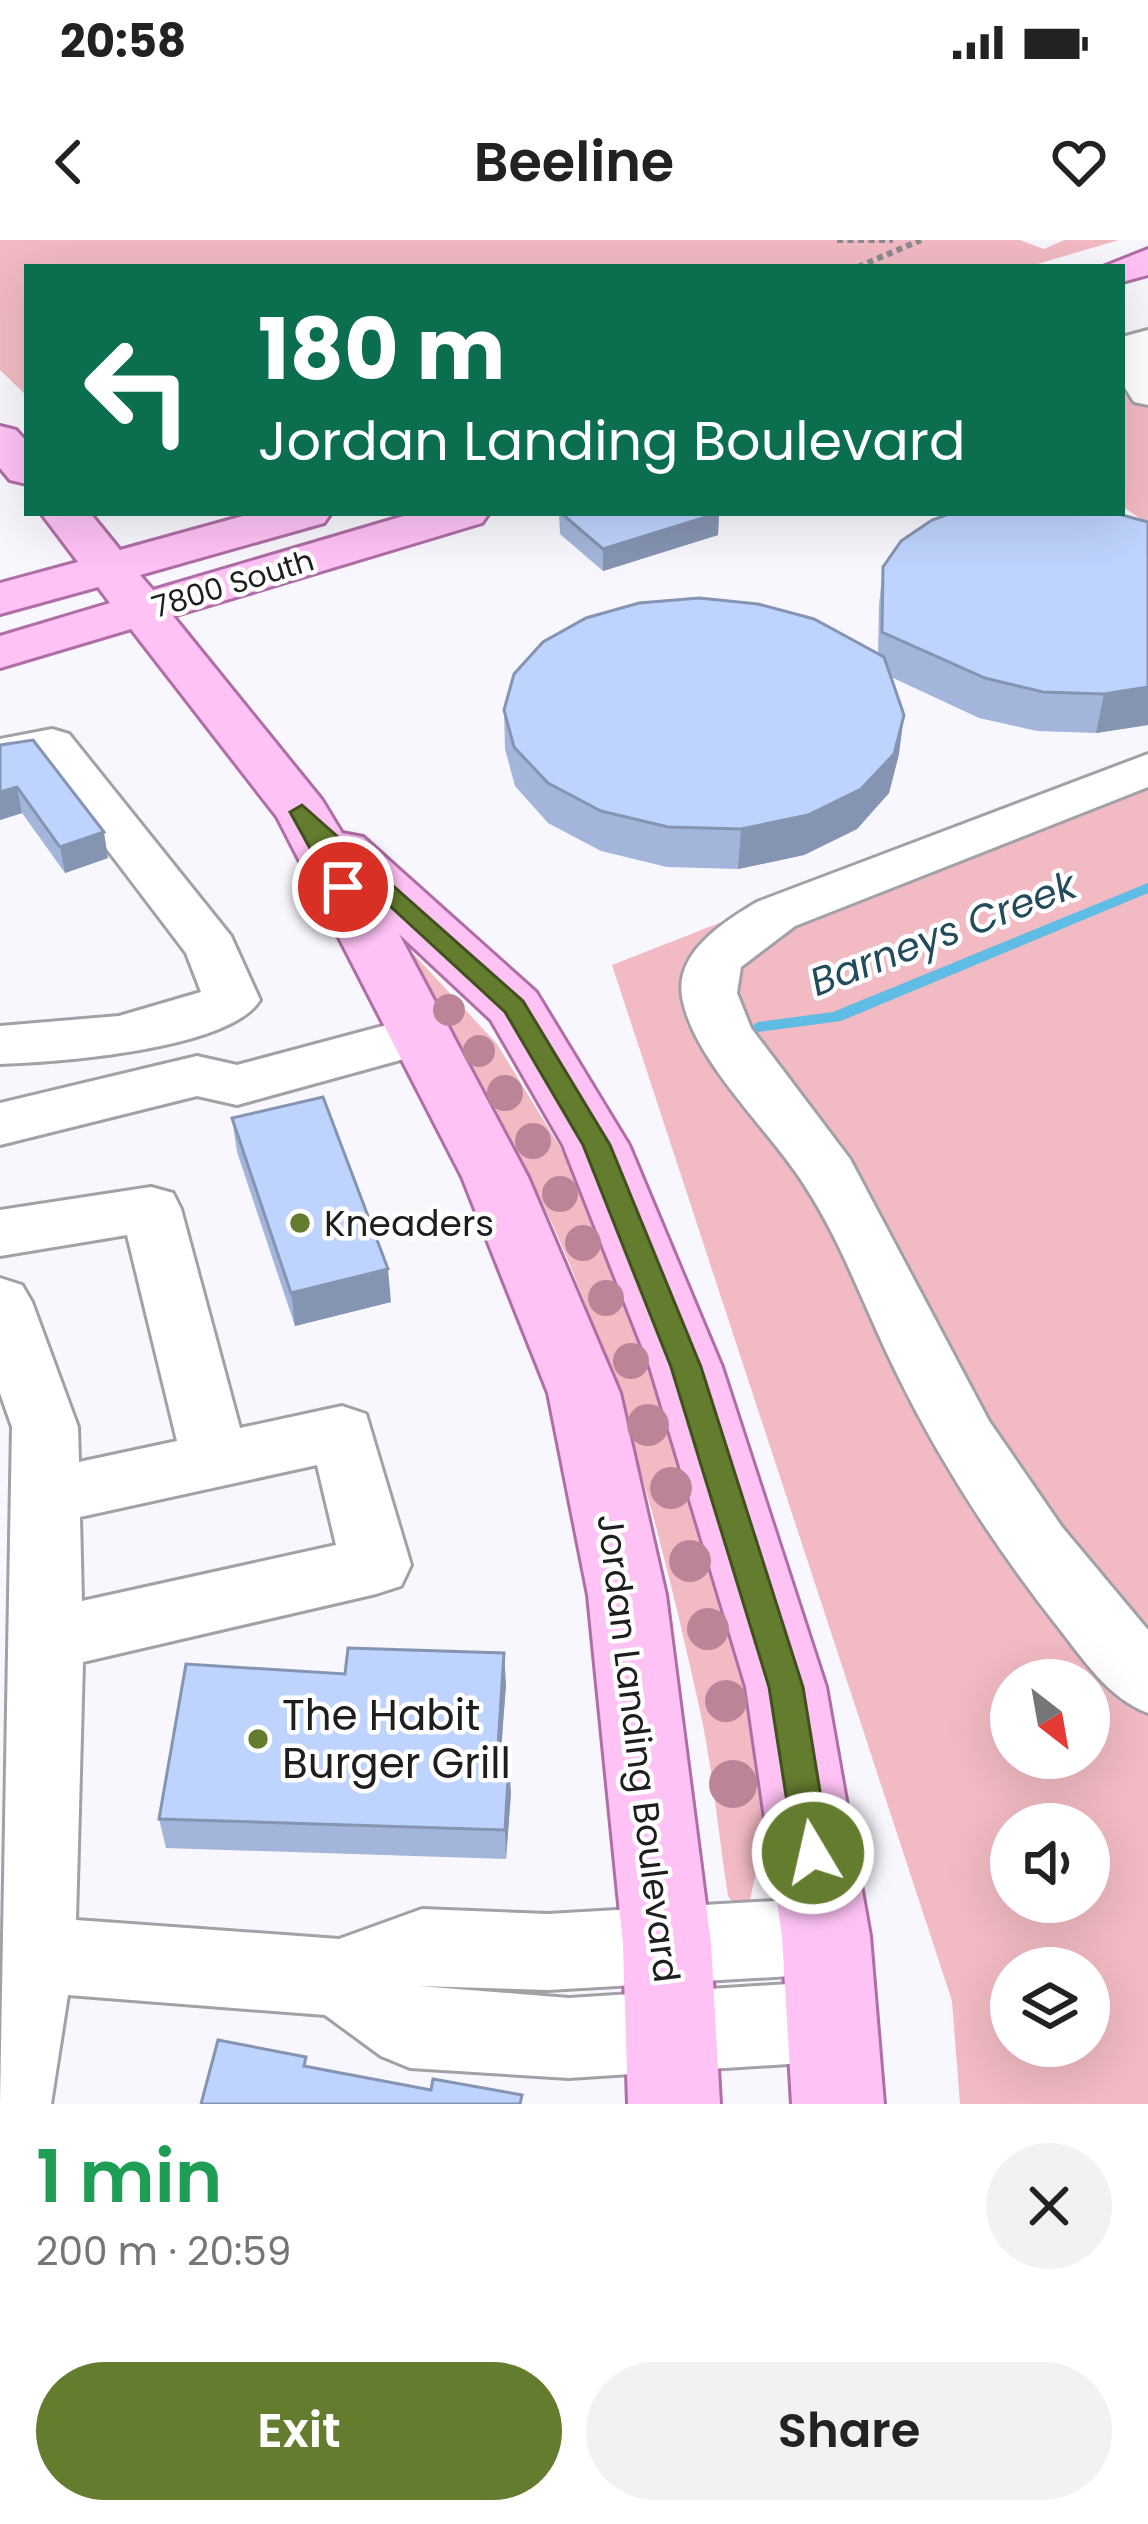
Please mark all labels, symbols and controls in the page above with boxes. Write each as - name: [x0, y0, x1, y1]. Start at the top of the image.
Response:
- text: 20:58: [60, 10, 186, 73]
- text: Beeline: [474, 124, 674, 200]
- icon: back: [36, 129, 102, 195]
- icon: heart: [1046, 129, 1112, 195]
- text: 180 m: [258, 291, 506, 408]
- icon: left: [60, 312, 216, 468]
- text: Jordan Landing Boulevard: [258, 403, 965, 479]
- street label: 7800 South: [147, 539, 319, 629]
- pin: [292, 836, 394, 938]
- icon: arrive: [310, 854, 376, 920]
- water label: Barneys Creek: [802, 857, 1086, 1009]
- place label: Kneaders: [324, 1198, 494, 1249]
- marker: Kneaders: [287, 1210, 313, 1236]
- street label: Jordan Landing Boulevard: [584, 1511, 693, 1985]
- north arrow: [990, 1659, 1110, 1779]
- map controls: [990, 1659, 1110, 2067]
- place label: The Habit Burger Grill: [282, 1686, 511, 1793]
- marker: The Habit Burger Grill: [245, 1726, 271, 1752]
- position arrow: [750, 1790, 876, 1916]
- button: sound: [990, 1803, 1110, 1923]
- button: layers: [990, 1947, 1110, 2067]
- text: 1 min: [36, 2126, 222, 2227]
- button: close: [986, 2143, 1112, 2269]
- text: 200 m · 20:59: [36, 2224, 291, 2279]
- button: Exit: [36, 2362, 562, 2500]
- button: Share: [586, 2362, 1112, 2500]

